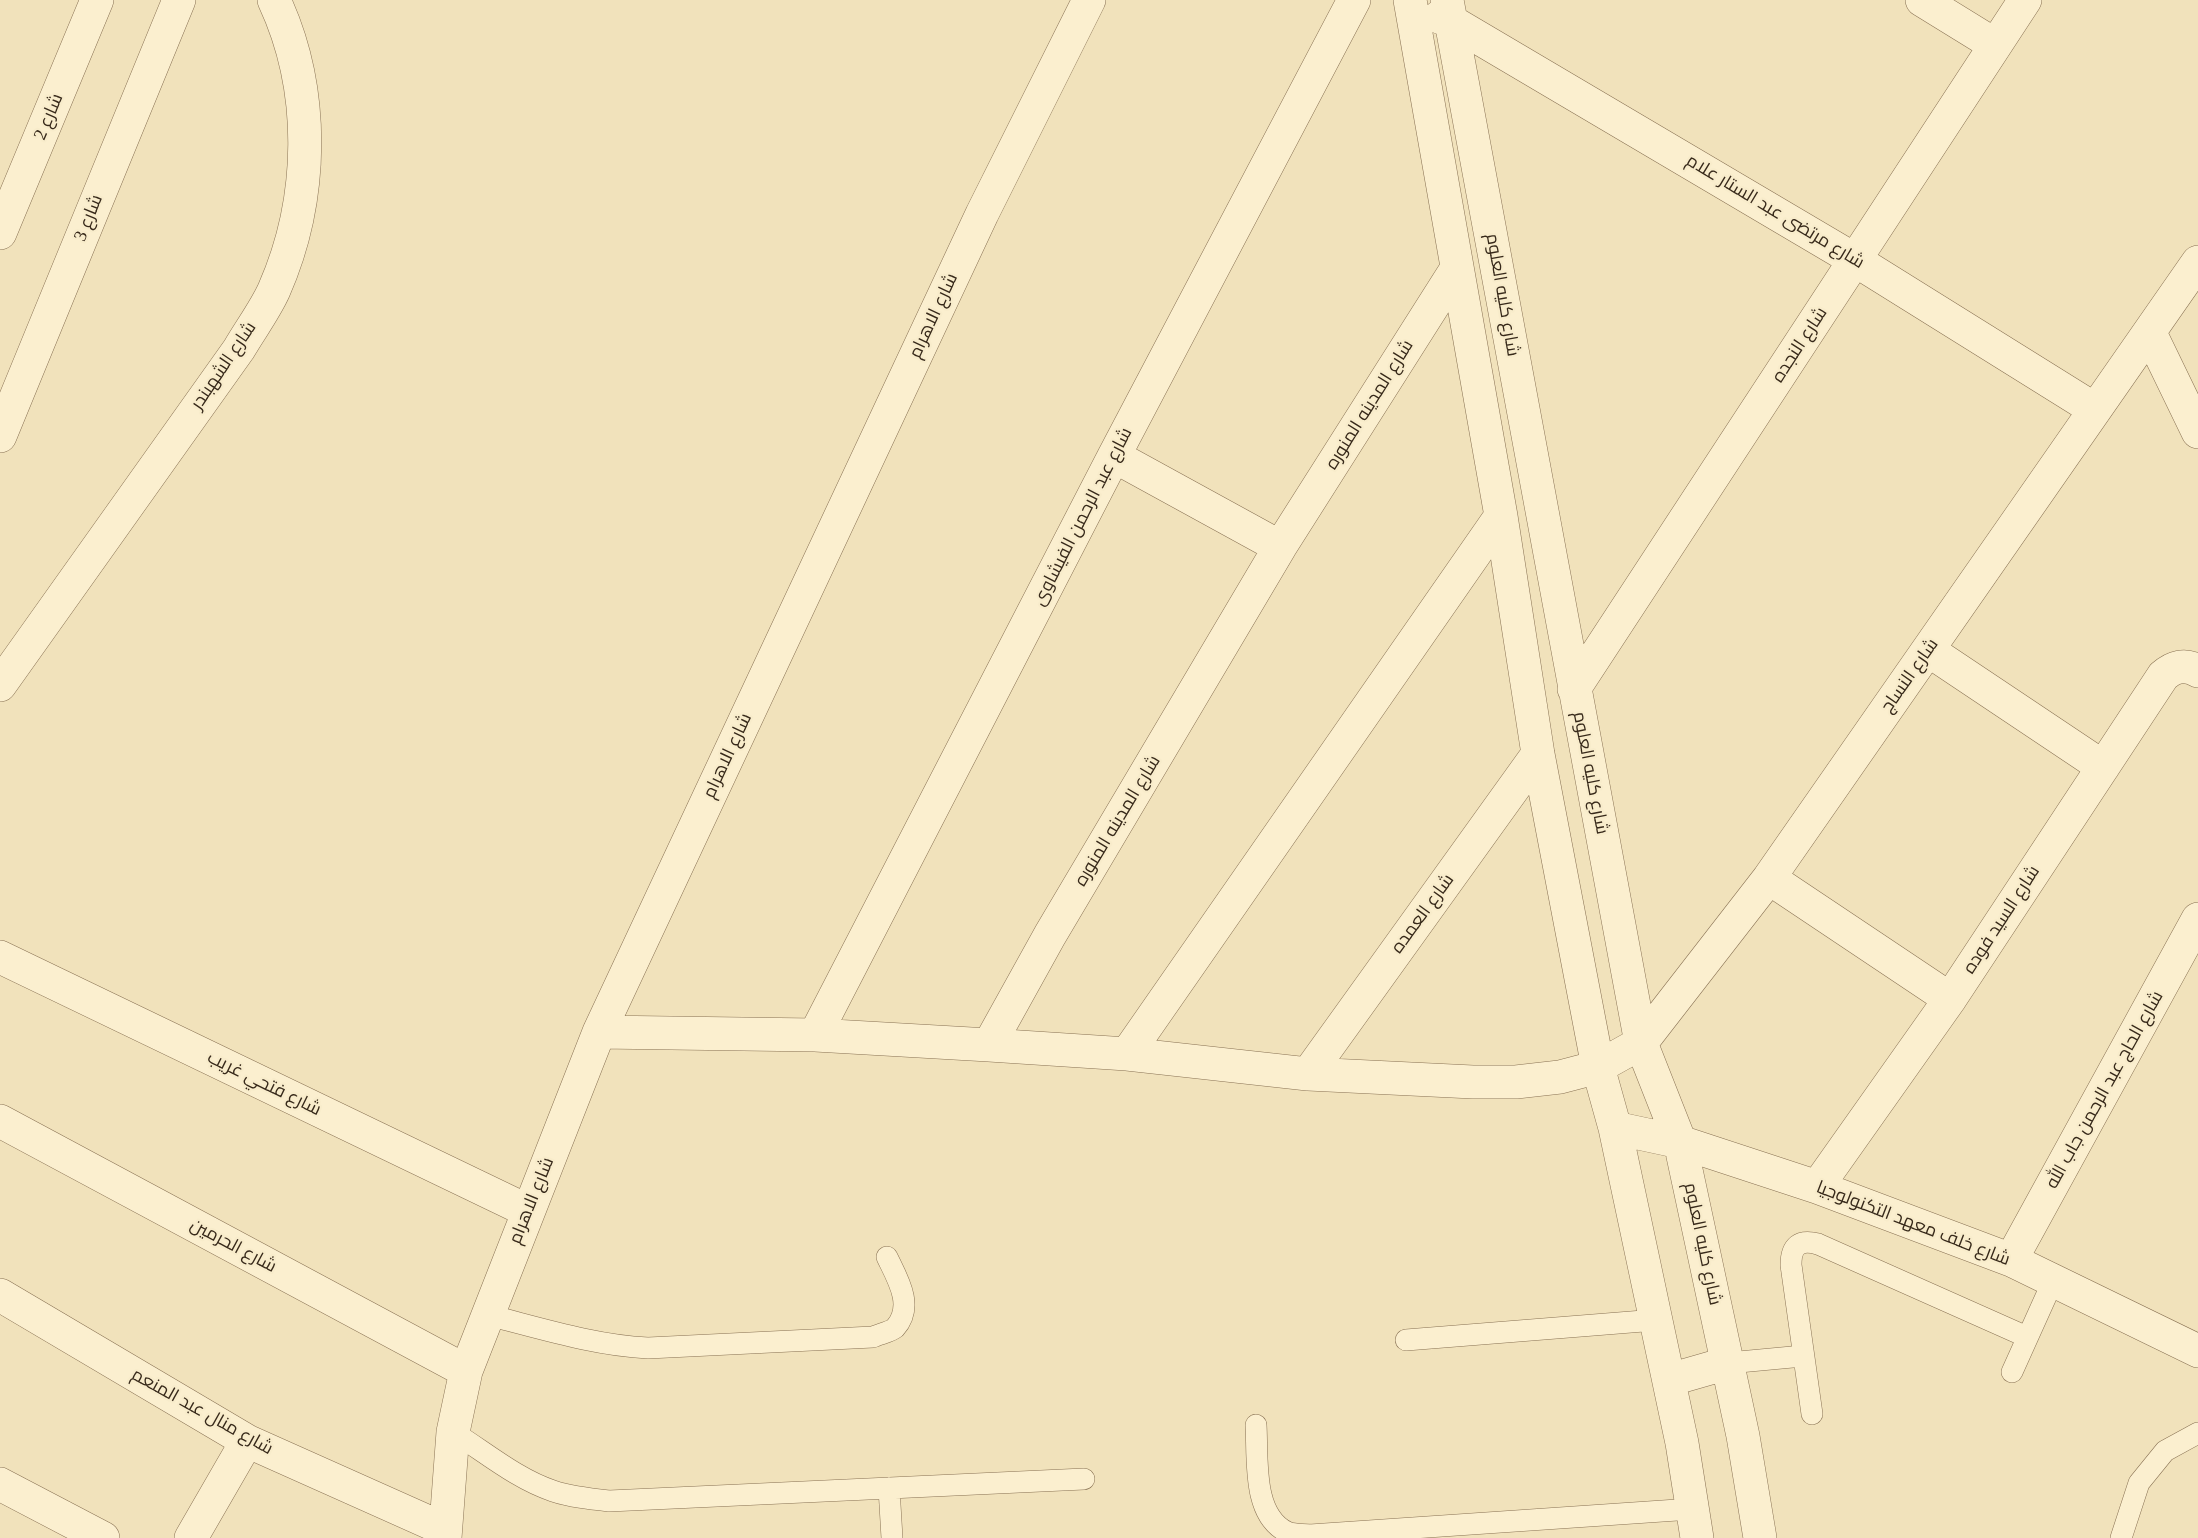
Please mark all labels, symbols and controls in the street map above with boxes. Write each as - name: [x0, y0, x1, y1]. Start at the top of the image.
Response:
- street label: شارع 2: [30, 91, 68, 143]
- street label: شارع مرتضى عبد الستار علام: [1682, 150, 1868, 274]
- street label: شارع 3: [70, 192, 108, 244]
- street label: شارع كليه العلوم: [1481, 232, 1523, 358]
- street label: شارع الاهرام: [905, 270, 963, 362]
- street label: شارع النجده: [1768, 303, 1832, 387]
- street label: شارع الشهبندر: [187, 318, 261, 414]
- street label: شارع المدينه المنوره: [1321, 336, 1419, 474]
- street label: شارع عبد الرحمن الفيشاوى: [1029, 424, 1137, 610]
- street label: شارع النساج: [1877, 635, 1943, 717]
- street label: شارع الاهرام: [699, 710, 757, 802]
- street label: شارع كليه العلوم: [1567, 710, 1613, 836]
- street label: شارع المدينه المنوره: [1070, 752, 1166, 890]
- street label: شارع السيد فوده: [1959, 862, 2045, 978]
- street label: شارع العمده: [1387, 870, 1459, 958]
- street label: شارع الحاج عبد الرحمن جاب الله: [2042, 987, 2168, 1193]
- street label: شارع فتحي غريب: [204, 1047, 324, 1121]
- street label: شارع الاهرام: [505, 1154, 559, 1248]
- street label: شارع خلف معهد التكنولوجيا: [1813, 1177, 2013, 1271]
- street label: شارع كليه العلوم: [1678, 1181, 1726, 1307]
- street label: شارع الحرمين: [186, 1214, 280, 1278]
- street label: شارع منال عبد المنعم: [127, 1364, 277, 1460]

